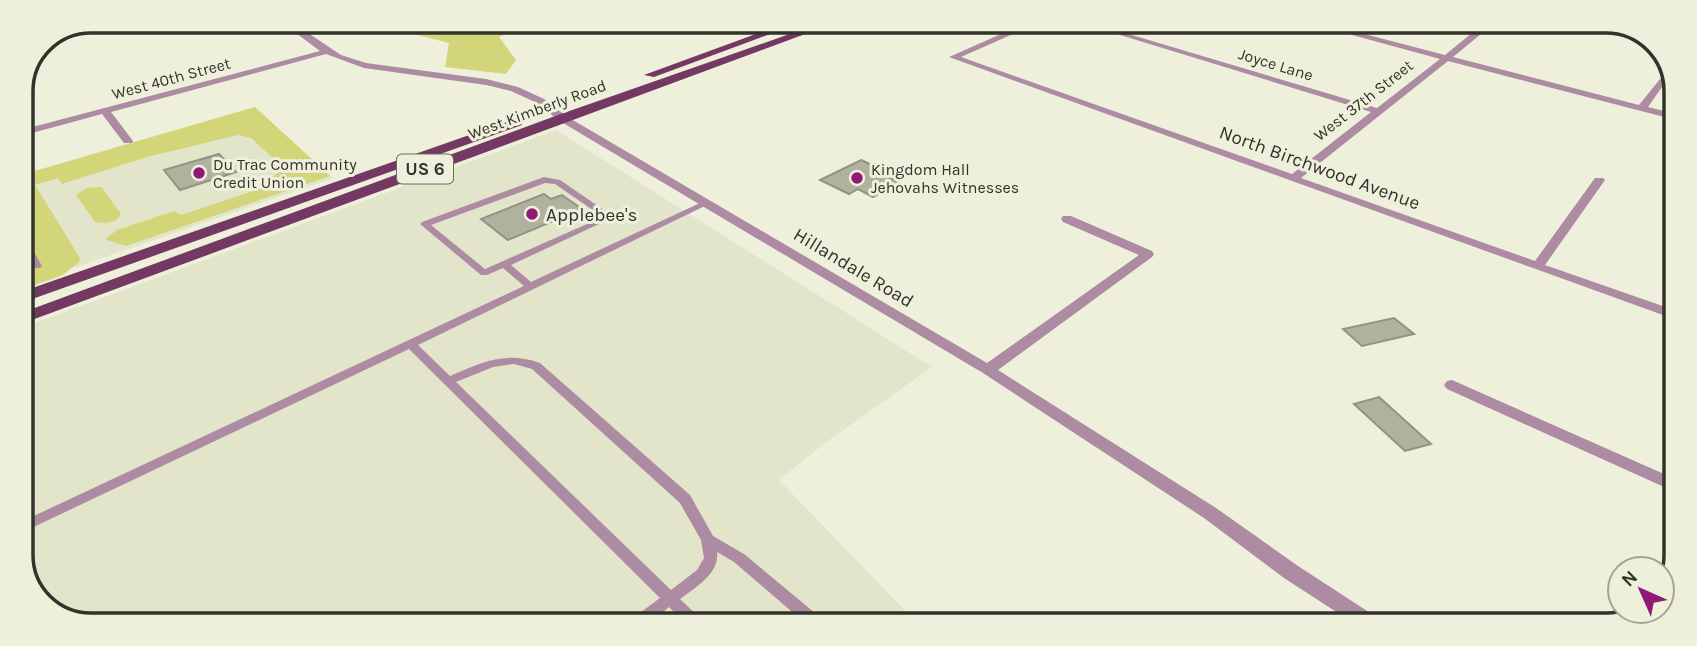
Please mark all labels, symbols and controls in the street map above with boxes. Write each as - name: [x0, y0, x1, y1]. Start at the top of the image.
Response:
- street label: Joyce Lane: [1236, 44, 1315, 85]
- street label: West 40th Street: [110, 54, 233, 103]
- street label: West 37th Street: [1310, 56, 1417, 145]
- street label: West Kimberly Road: [465, 76, 609, 143]
- street label: North Birchwood Avenue: [1216, 121, 1423, 215]
- road number: US 6: [397, 154, 453, 184]
- place label: Du Trac Community Credit Union: [213, 155, 357, 192]
- place label: Kingdom Hall Jehovahs Witnesses: [871, 160, 1019, 197]
- marker: Du Trac Community Credit Union: [191, 165, 207, 181]
- marker: Kingdom Hall Jehovahs Witnesses: [849, 170, 865, 186]
- place label: Applebee's: [546, 204, 638, 226]
- marker: Applebee's: [524, 206, 540, 222]
- street label: Hillandale Road: [790, 223, 917, 312]
- north arrow: [1606, 555, 1676, 625]
- text: N: [1617, 566, 1642, 591]

